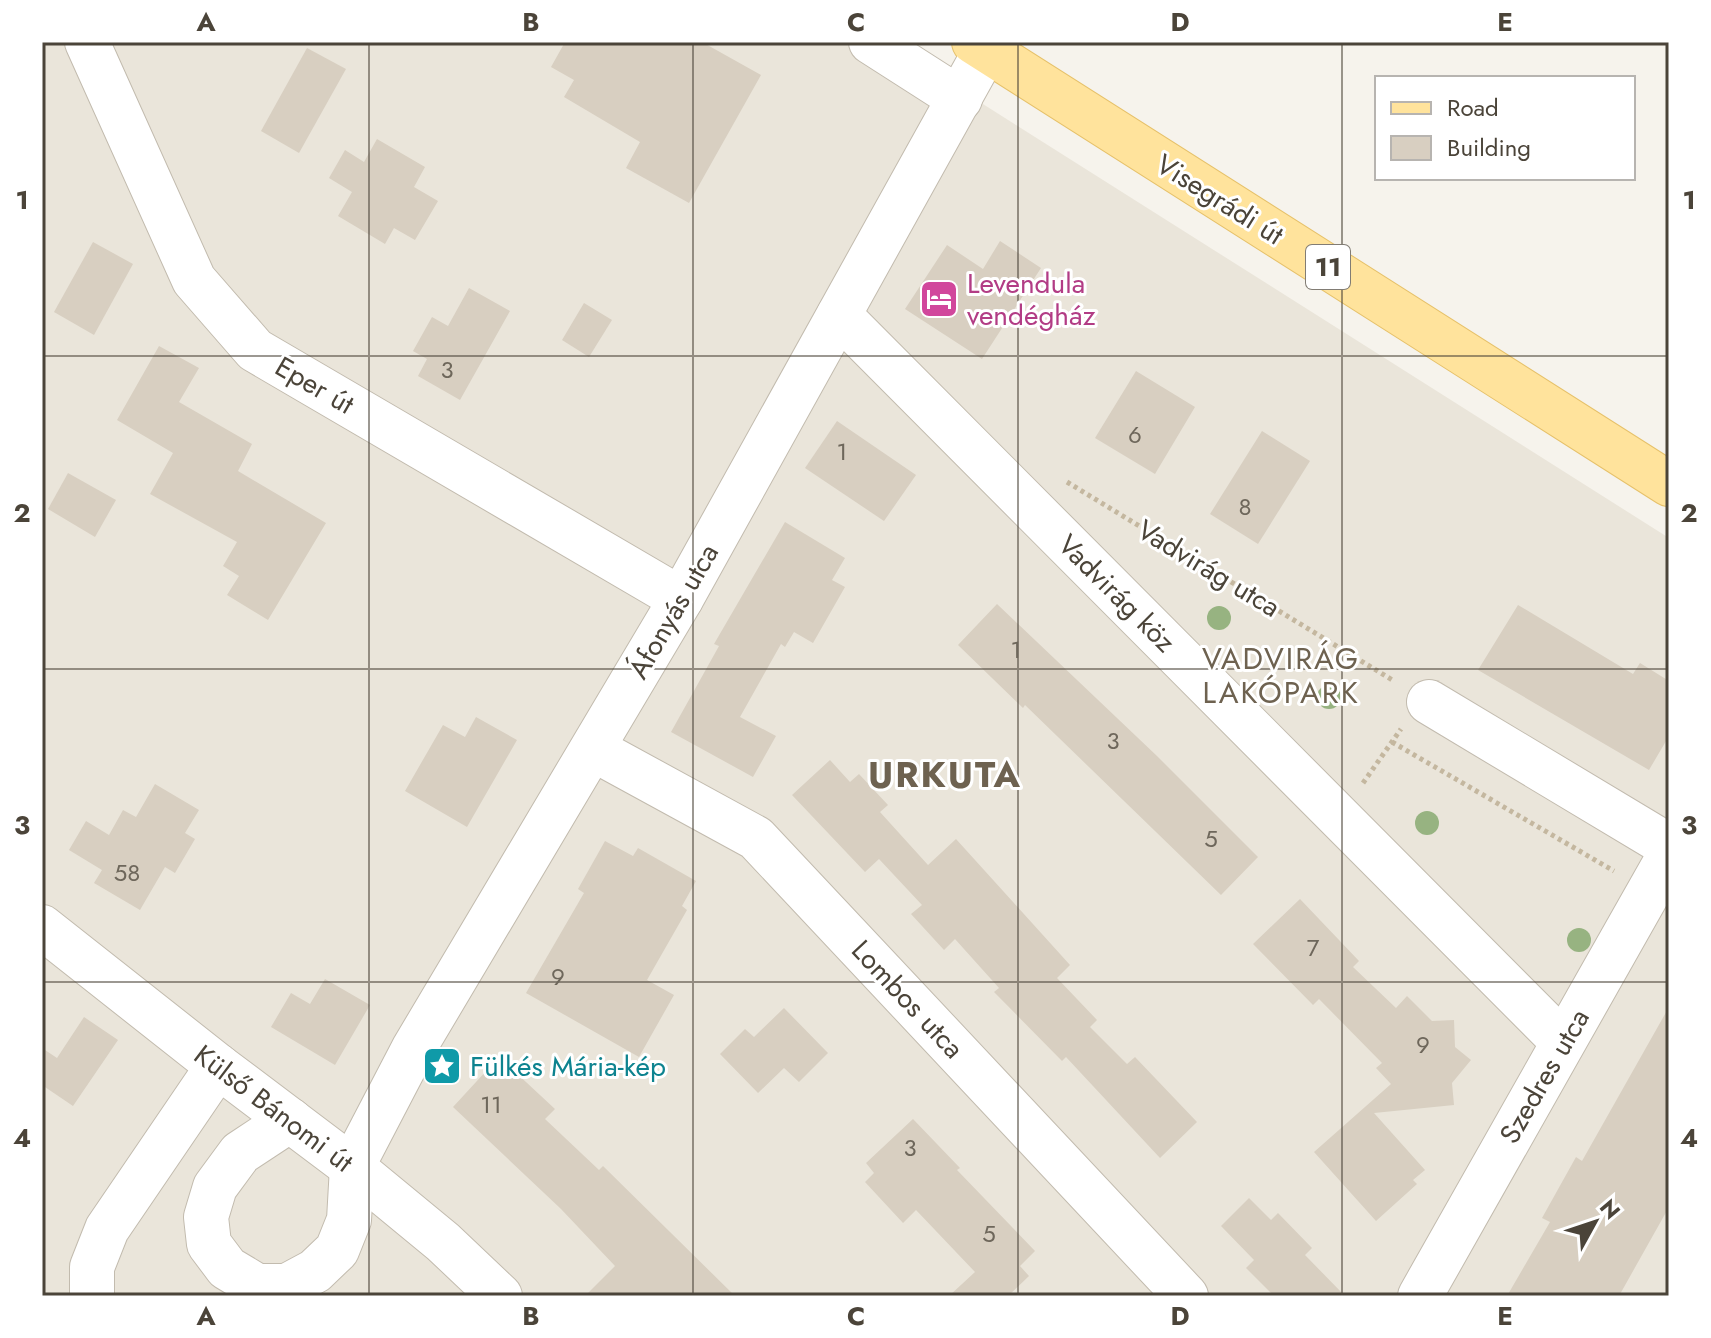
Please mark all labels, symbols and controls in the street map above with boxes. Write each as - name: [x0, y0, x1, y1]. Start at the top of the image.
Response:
- text: A: [195, 3, 216, 41]
- text: B: [522, 3, 540, 41]
- text: C: [847, 3, 865, 41]
- text: D: [1170, 3, 1190, 41]
- text: E: [1497, 3, 1513, 41]
- legend: [1375, 76, 1635, 180]
- text: Road: [1447, 90, 1499, 125]
- text: Building: [1447, 130, 1531, 165]
- street label: Visegrádi út: [1148, 144, 1292, 255]
- text: 1: [15, 181, 29, 219]
- text: 1: [1682, 181, 1696, 219]
- road number: 11: [1306, 245, 1350, 289]
- place label: Levendula vendégház: [967, 263, 1096, 336]
- hotel icon: Levendula vendégház: [918, 278, 960, 320]
- street label: Eper út: [268, 346, 362, 425]
- house number: 3: [440, 352, 454, 387]
- house number: 6: [1128, 417, 1142, 452]
- house number: 1: [837, 434, 847, 469]
- house number: 8: [1238, 489, 1252, 524]
- text: 2: [13, 494, 31, 532]
- text: 2: [1680, 494, 1698, 532]
- street label: Vadvirág utca: [1129, 510, 1288, 627]
- street label: Vadvirág köz: [1048, 525, 1185, 662]
- street label: Áfonyás utca: [618, 536, 729, 687]
- house number: 1: [1011, 632, 1021, 667]
- district label: VADVIRÁG LAKÓPARK: [1202, 637, 1360, 714]
- house number: 3: [1106, 723, 1120, 758]
- district label: URKUTA: [868, 748, 1022, 800]
- text: 3: [14, 806, 30, 844]
- text: 3: [1681, 806, 1697, 844]
- house number: 5: [1204, 821, 1218, 856]
- house number: 58: [114, 855, 140, 890]
- house number: 7: [1307, 930, 1320, 965]
- street label: Lombos utca: [842, 931, 973, 1068]
- house number: 9: [551, 959, 565, 994]
- street label: Szedres utca: [1489, 1001, 1600, 1151]
- house number: 9: [1416, 1027, 1430, 1062]
- street label: Külső Bánomi út: [185, 1035, 362, 1182]
- place icon: Fülkés Mária-kép: [421, 1045, 463, 1087]
- place label: Fülkés Mária-kép: [470, 1046, 666, 1087]
- house number: 11: [480, 1087, 502, 1122]
- text: 4: [13, 1119, 31, 1157]
- text: 4: [1680, 1119, 1698, 1157]
- house number: 3: [903, 1130, 917, 1165]
- north arrow: [1555, 1182, 1635, 1262]
- text: N: [1592, 1192, 1628, 1226]
- house number: 5: [982, 1216, 996, 1251]
- text: A: [195, 1297, 216, 1335]
- text: B: [522, 1297, 540, 1335]
- text: C: [847, 1297, 865, 1335]
- text: D: [1170, 1297, 1190, 1335]
- text: E: [1497, 1297, 1513, 1335]

